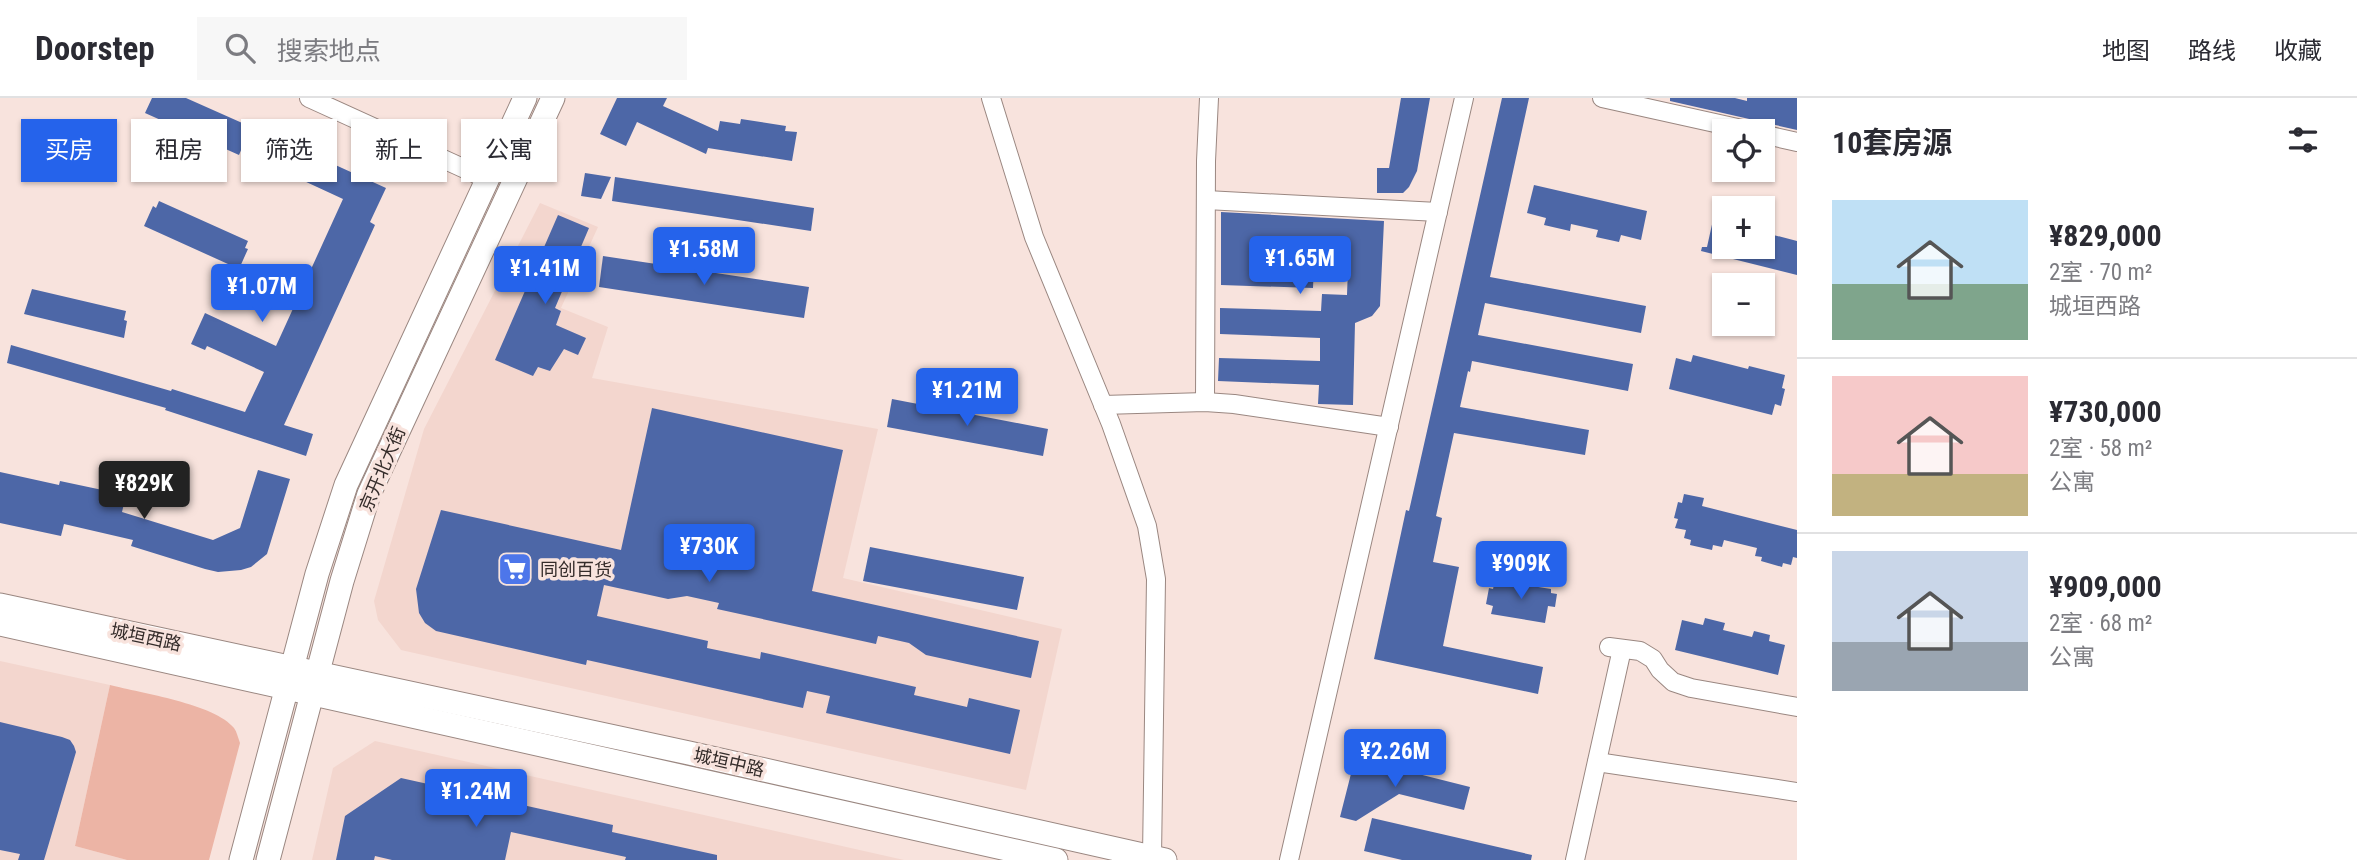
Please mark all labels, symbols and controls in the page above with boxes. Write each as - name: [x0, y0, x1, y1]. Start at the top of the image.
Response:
- search box: [197, 17, 687, 80]
- text: Doorstep: [35, 29, 155, 68]
- icon: search: [221, 29, 259, 67]
- text: 搜索地点: [277, 36, 381, 66]
- text: 地图: [2102, 37, 2150, 65]
- text: 路线: [2188, 37, 2236, 65]
- text: 收藏: [2274, 37, 2322, 65]
- chip: 买房: [21, 119, 117, 182]
- chip: 租房: [131, 119, 227, 182]
- chip: 筛选: [241, 119, 337, 182]
- chip: 新上: [351, 119, 447, 182]
- chip: 公寓: [461, 119, 557, 182]
- map controls: [1712, 119, 1775, 336]
- button: locate: [1712, 119, 1775, 182]
- icon: filters: [2284, 121, 2322, 159]
- text: 10套房源: [1832, 125, 1952, 160]
- button: +: [1712, 196, 1775, 259]
- text: ¥829,000: [2049, 218, 2162, 253]
- pin: ¥1.58M: [647, 228, 761, 287]
- icon: home: [1888, 228, 1972, 312]
- text: ¥1.58M: [669, 236, 739, 263]
- pin: ¥1.65M: [1243, 236, 1357, 296]
- text: ¥1.65M: [1265, 245, 1335, 272]
- pin: ¥1.41M: [488, 246, 602, 306]
- text: ¥1.41M: [510, 255, 580, 282]
- text: 2室 · 70 m²: [2049, 259, 2152, 286]
- pin: ¥1.07M: [205, 264, 319, 324]
- text: ¥1.07M: [227, 273, 297, 300]
- button: −: [1712, 273, 1775, 336]
- text: 城垣西路: [2049, 293, 2141, 320]
- pin: ¥1.21M: [910, 368, 1024, 428]
- text: ¥1.21M: [932, 377, 1002, 404]
- text: ¥730,000: [2049, 394, 2162, 429]
- icon: home: [1888, 404, 1972, 488]
- street label: 京开北大街: [355, 423, 409, 515]
- text: 2室 · 58 m²: [2049, 435, 2152, 462]
- pin: ¥829K: [95, 462, 193, 521]
- text: 公寓: [2049, 469, 2095, 496]
- text: ¥829K: [115, 470, 173, 497]
- pin: ¥730K: [660, 524, 758, 584]
- text: ¥730K: [680, 533, 738, 560]
- pin: ¥909K: [1472, 542, 1570, 601]
- supermarket icon: 同创百货: [496, 550, 534, 588]
- text: ¥909K: [1492, 550, 1550, 577]
- place label: 同创百货: [540, 559, 612, 580]
- text: ¥909,000: [2049, 569, 2162, 604]
- icon: home: [1888, 579, 1972, 663]
- text: 2室 · 68 m²: [2049, 610, 2152, 637]
- street label: 城垣西路: [109, 619, 183, 655]
- text: 公寓: [2049, 644, 2095, 671]
- pin: ¥2.26M: [1338, 730, 1452, 789]
- text: ¥2.26M: [1360, 738, 1430, 765]
- street label: 城垣中路: [692, 744, 766, 780]
- pin: ¥1.24M: [419, 770, 533, 829]
- text: ¥1.24M: [441, 778, 511, 805]

